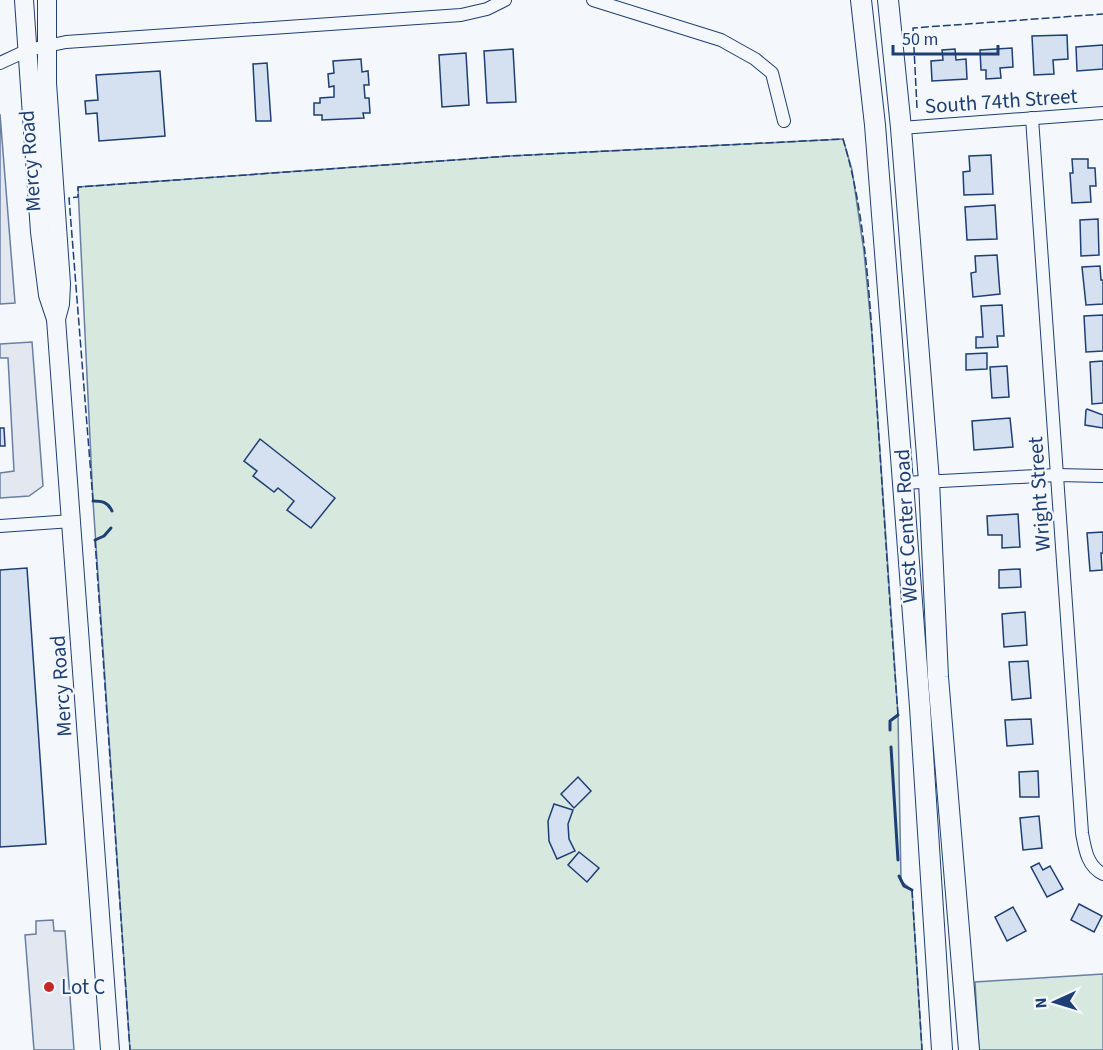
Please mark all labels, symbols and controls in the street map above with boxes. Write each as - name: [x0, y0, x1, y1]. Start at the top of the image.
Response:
- scale bar: [893, 18, 998, 56]
- text: 50 m: [902, 27, 938, 52]
- street label: South 74th Street: [924, 81, 1078, 121]
- street label: Mercy Road: [11, 109, 49, 213]
- street label: Wright Street: [1020, 436, 1058, 552]
- street label: West Center Road: [887, 448, 925, 604]
- street label: Mercy Road: [42, 634, 80, 738]
- place label: Lot C: [61, 972, 105, 1002]
- north arrow: [1025, 972, 1085, 1032]
- marker: Lot C: [42, 980, 56, 994]
- text: N: [1030, 997, 1052, 1009]

